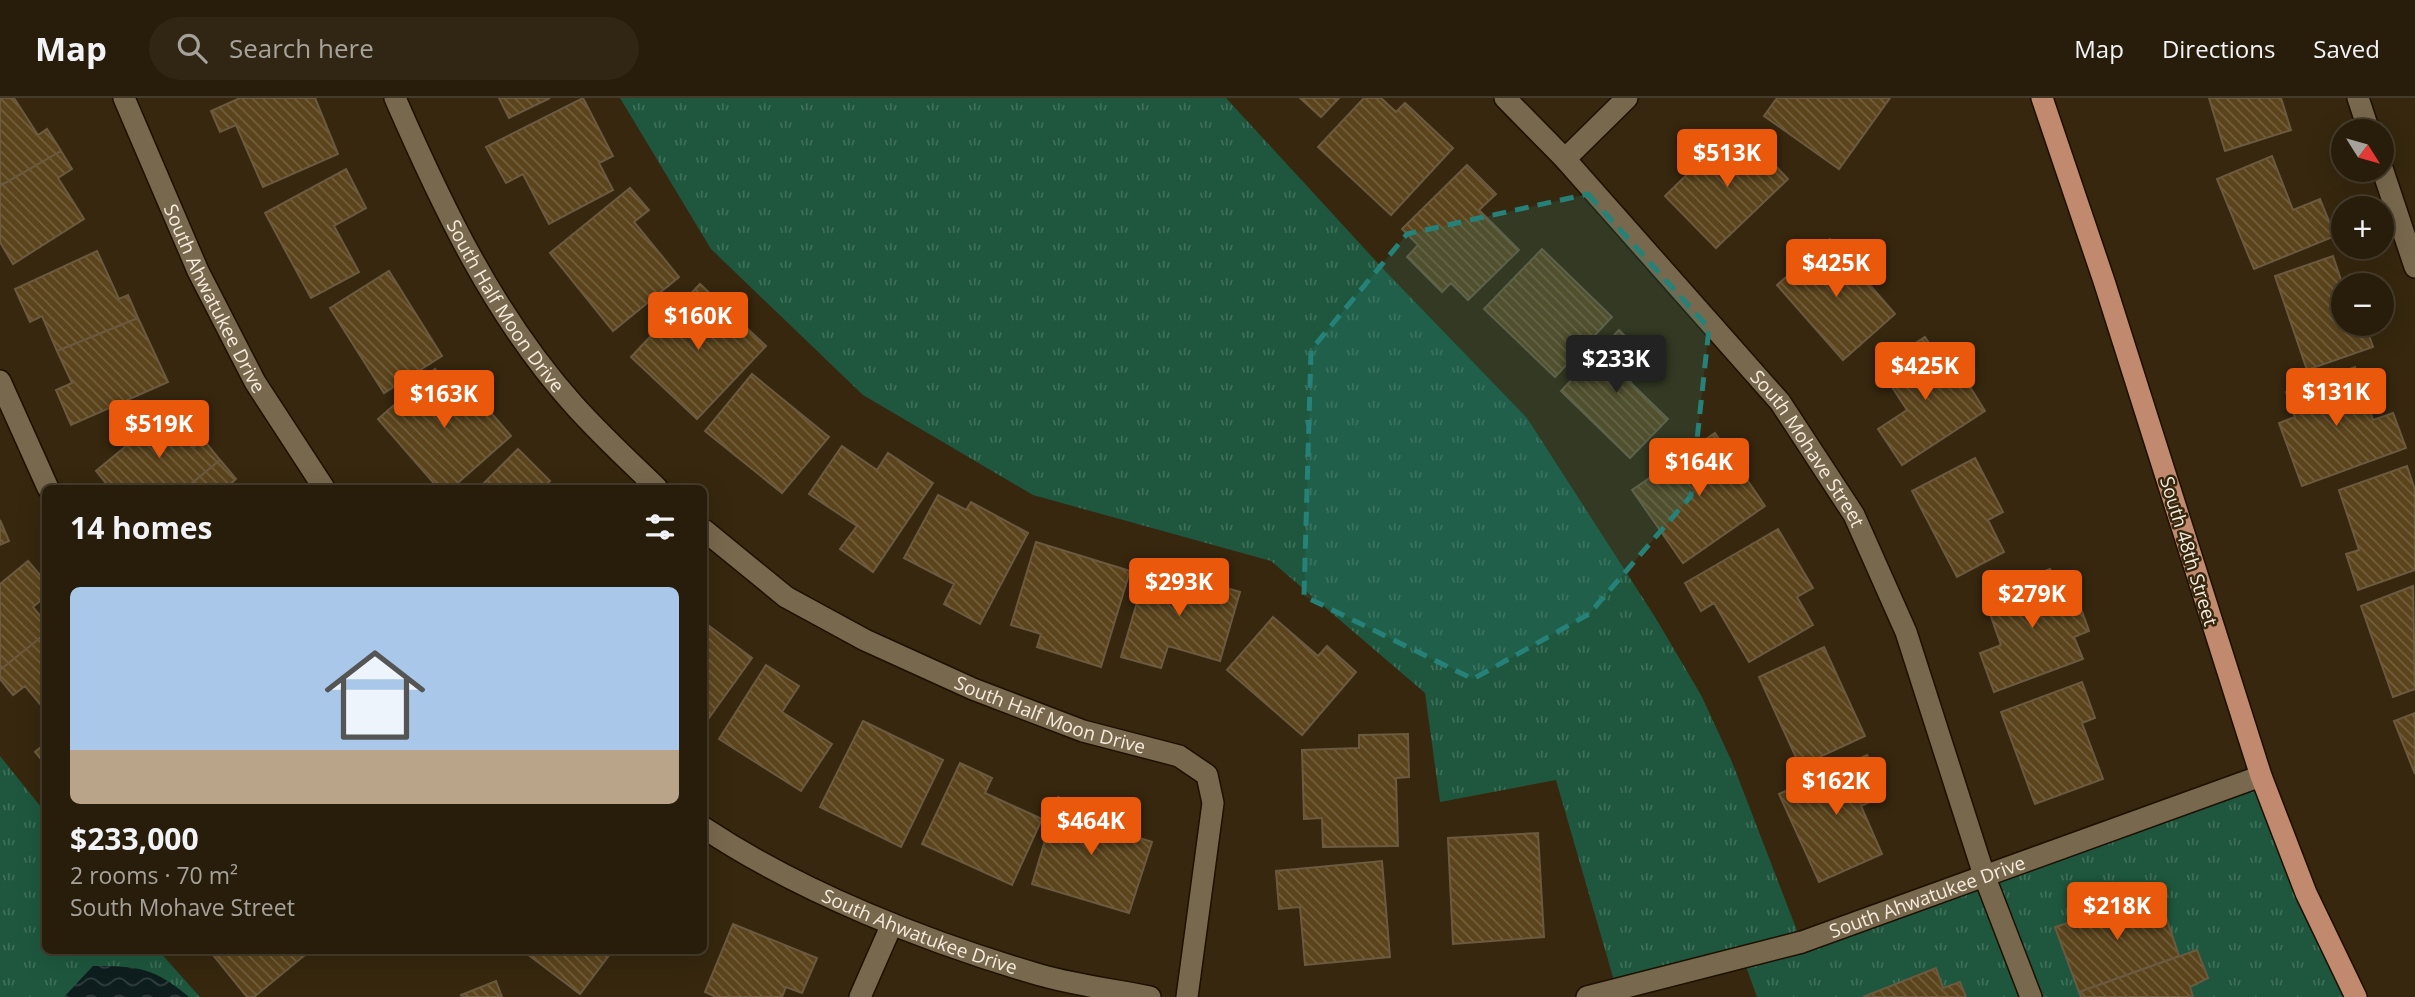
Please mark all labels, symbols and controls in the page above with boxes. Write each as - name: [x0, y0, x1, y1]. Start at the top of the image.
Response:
- search box: [149, 17, 639, 80]
- text: Map: [35, 26, 107, 71]
- icon: search: [173, 29, 211, 67]
- text: Search here: [229, 30, 374, 66]
- text: Map: [2074, 32, 2124, 65]
- text: Directions: [2162, 32, 2275, 65]
- text: Saved: [2313, 32, 2380, 65]
- north arrow: [2331, 119, 2394, 182]
- map controls: [2331, 119, 2394, 336]
- pin: $513K: [1678, 130, 1776, 189]
- text: $513K: [1693, 136, 1761, 168]
- button: +: [2331, 196, 2394, 259]
- street label: South Ahwatukee Drive: [158, 200, 272, 398]
- street label: South Half Moon Drive: [441, 215, 570, 398]
- pin: $425K: [1787, 240, 1885, 299]
- text: $425K: [1802, 246, 1870, 278]
- button: −: [2331, 273, 2394, 336]
- pin: $160K: [649, 292, 747, 352]
- text: $160K: [664, 299, 732, 331]
- pin: $233K: [1567, 336, 1665, 395]
- text: $233K: [1582, 342, 1650, 374]
- pin: $425K: [1876, 342, 1974, 402]
- text: $425K: [1891, 349, 1959, 381]
- street label: South Mohave Street: [1744, 364, 1871, 531]
- pin: $131K: [2287, 368, 2385, 428]
- pin: $163K: [395, 370, 493, 430]
- text: $131K: [2302, 375, 2370, 407]
- text: $163K: [410, 377, 478, 409]
- pin: $519K: [110, 400, 208, 460]
- text: $519K: [125, 407, 193, 439]
- pin: $164K: [1650, 438, 1748, 498]
- text: $164K: [1665, 445, 1733, 477]
- street label: South 48th Street: [2154, 473, 2224, 629]
- text: 14 homes: [70, 507, 213, 548]
- icon: filters: [641, 508, 679, 546]
- pin: $293K: [1130, 559, 1228, 618]
- text: $293K: [1145, 565, 1213, 597]
- pin: $279K: [1983, 570, 2081, 630]
- text: $279K: [1998, 577, 2066, 609]
- icon: home: [312, 632, 438, 758]
- street label: South Half Moon Drive: [951, 669, 1148, 760]
- pin: $162K: [1787, 758, 1885, 817]
- text: $162K: [1802, 764, 1870, 796]
- pin: $464K: [1042, 798, 1140, 857]
- text: $464K: [1057, 804, 1125, 836]
- text: $233,000: [70, 818, 199, 859]
- street label: South Ahwatukee Drive: [1825, 849, 2029, 944]
- text: 2 rooms · 70 m²: [70, 859, 238, 891]
- street label: South Ahwatukee Drive: [818, 882, 1021, 980]
- pin: $218K: [2068, 882, 2166, 942]
- text: $218K: [2083, 889, 2151, 921]
- text: South Mohave Street: [70, 891, 295, 923]

